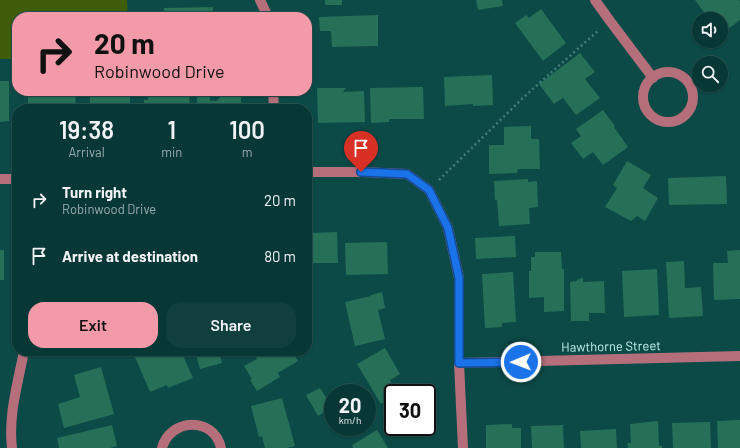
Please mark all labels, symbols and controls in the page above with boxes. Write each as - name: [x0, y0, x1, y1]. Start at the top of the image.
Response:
- map controls: [692, 12, 728, 92]
- button: sound: [692, 12, 728, 48]
- text: 20 m: [94, 26, 155, 60]
- icon: right: [28, 28, 80, 80]
- button: search: [692, 56, 728, 92]
- text: Robinwood Drive: [94, 60, 225, 82]
- text: 19:38: [59, 115, 114, 144]
- text: 1: [167, 115, 176, 144]
- text: 100: [229, 115, 265, 144]
- pin: [344, 131, 378, 172]
- icon: arrive: [350, 137, 372, 159]
- text: Arrival: [68, 144, 105, 160]
- text: min: [161, 144, 182, 160]
- text: m: [242, 144, 252, 160]
- text: Turn right: [62, 183, 127, 201]
- icon: right: [28, 189, 50, 211]
- text: 20 m: [264, 191, 296, 209]
- text: Robinwood Drive: [62, 201, 156, 217]
- icon: arrive: [28, 245, 50, 267]
- text: Arrive at destination: [62, 247, 198, 265]
- text: 80 m: [264, 247, 296, 265]
- button: Exit: [28, 302, 158, 348]
- button: Share: [166, 302, 296, 348]
- street label: Hawthorne Street: [561, 337, 661, 355]
- position arrow: [500, 341, 542, 383]
- speed limit sign: 30: [384, 384, 436, 436]
- text: 20: [339, 393, 361, 417]
- text: km/h: [339, 414, 361, 426]

